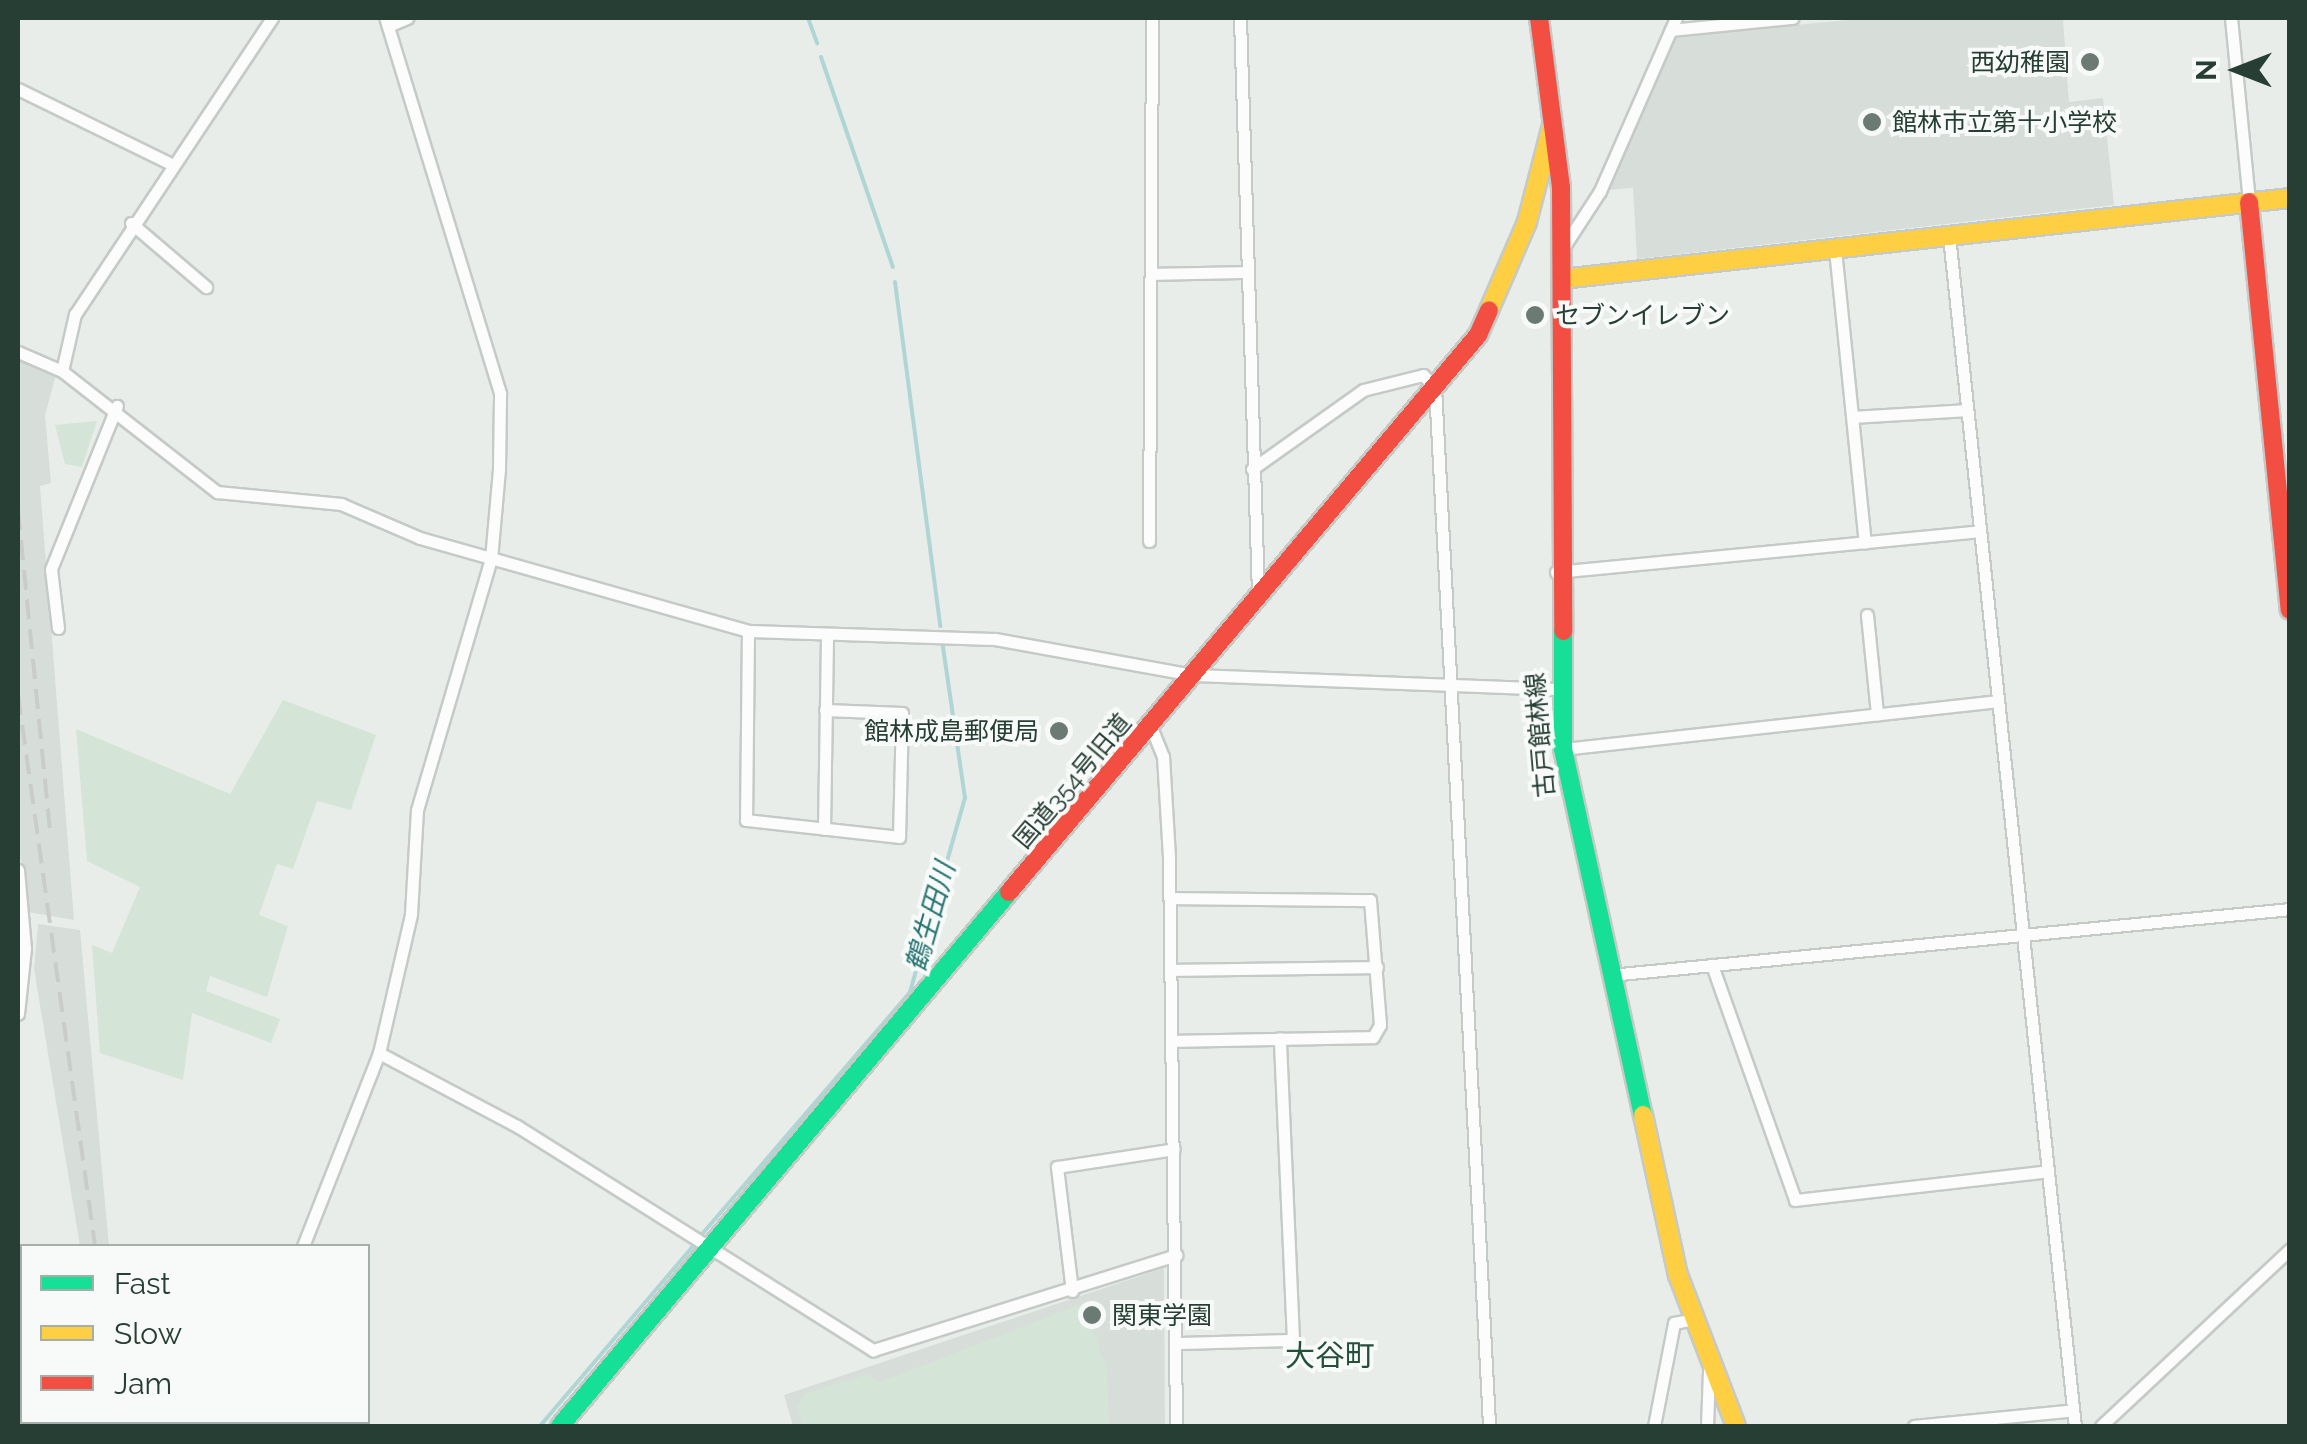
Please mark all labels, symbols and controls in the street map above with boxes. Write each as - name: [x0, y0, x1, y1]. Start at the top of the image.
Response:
- north arrow: [2187, 20, 2287, 120]
- place label: 西幼稚園: [1970, 47, 2070, 77]
- marker: 西幼稚園: [2079, 51, 2101, 73]
- text: N: [2190, 59, 2223, 81]
- place label: 館林市立第十小学校: [1892, 107, 2117, 137]
- marker: 館林市立第十小学校: [1861, 111, 1883, 133]
- place label: セブンイレブン: [1555, 300, 1730, 330]
- marker: セブンイレブン: [1524, 304, 1546, 326]
- street label: 古戸館林線: [1520, 671, 1560, 799]
- street label: 国道354号旧道: [1007, 708, 1137, 854]
- place label: 館林成島郵便局: [864, 716, 1039, 746]
- marker: 館林成島郵便局: [1048, 720, 1070, 742]
- water label: 鶴生田川: [899, 859, 963, 975]
- legend: [20, 1244, 370, 1424]
- text: Fast: [114, 1266, 171, 1301]
- place label: 関東学園: [1112, 1300, 1212, 1330]
- marker: 関東学園: [1081, 1304, 1103, 1326]
- text: Slow: [114, 1316, 182, 1351]
- district label: 大谷町: [1285, 1338, 1375, 1374]
- text: Jam: [114, 1366, 172, 1401]

